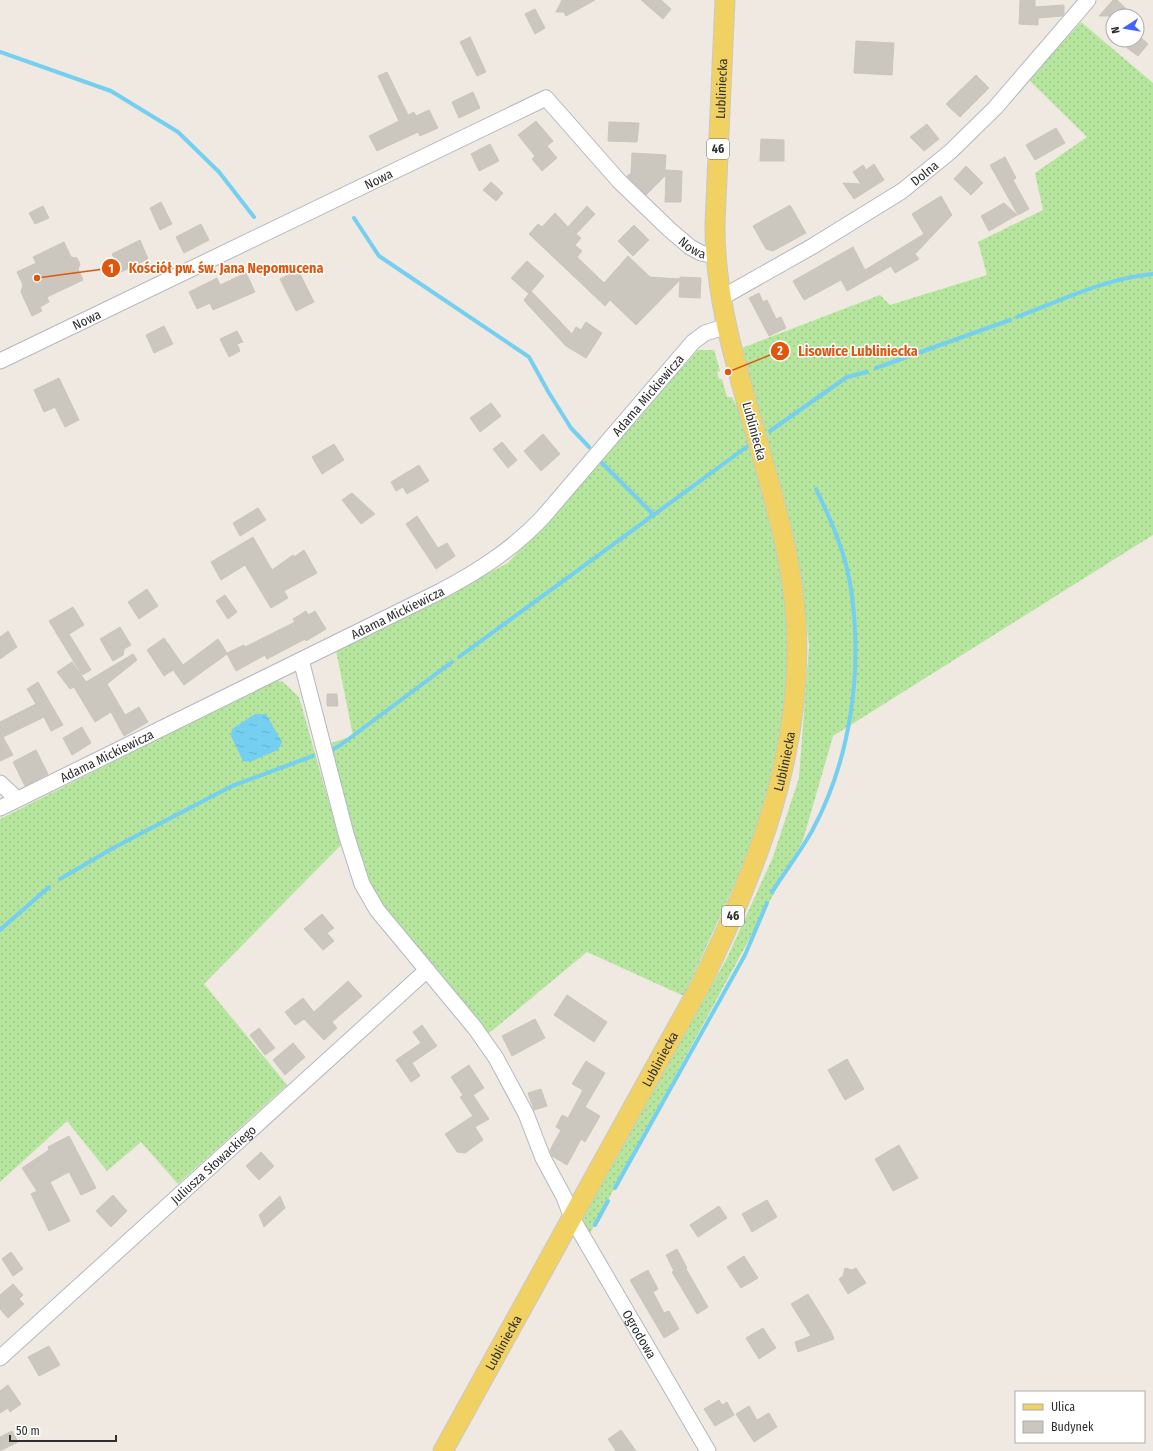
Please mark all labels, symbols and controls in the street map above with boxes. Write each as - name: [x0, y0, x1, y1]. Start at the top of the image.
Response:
- north arrow: [1105, 8, 1145, 48]
- text: N: [1109, 25, 1123, 35]
- street label: Lubliniecka: [713, 58, 730, 119]
- road number: 46: [707, 139, 729, 159]
- street label: Dolna: [908, 158, 941, 189]
- street label: Nowa: [362, 166, 395, 192]
- street label: Nowa: [675, 234, 707, 262]
- callout: Kościół pw. św. Jana Nepomucena: [101, 255, 332, 281]
- text: Kościół pw. św. Jana Nepomucena: [129, 260, 323, 277]
- text: 1: [108, 262, 114, 276]
- street label: Nowa: [70, 307, 103, 333]
- callout: Lisowice Lubliniecka: [770, 338, 926, 364]
- text: Lisowice Lubliniecka: [798, 343, 918, 360]
- text: 2: [776, 344, 783, 358]
- street label: Adama Mickiewicza: [609, 351, 687, 439]
- street label: Lubliniecka: [739, 400, 770, 462]
- street label: Adama Mickiewicza: [349, 584, 447, 642]
- street label: Adama Mickiewicza: [58, 727, 156, 785]
- street label: Lubliniecka: [771, 730, 798, 793]
- road number: 46: [722, 906, 744, 926]
- street label: Lubliniecka: [639, 1029, 681, 1089]
- street label: Juliusza Słowackiego: [168, 1122, 259, 1207]
- street label: Ogrodowa: [619, 1307, 659, 1361]
- street label: Lubliniecka: [482, 1313, 525, 1373]
- legend: [1015, 1391, 1145, 1443]
- text: Ulica: [1051, 1400, 1075, 1414]
- scale bar: [10, 1417, 116, 1443]
- text: Budynek: [1051, 1420, 1094, 1434]
- text: 50 m: [16, 1424, 40, 1438]

